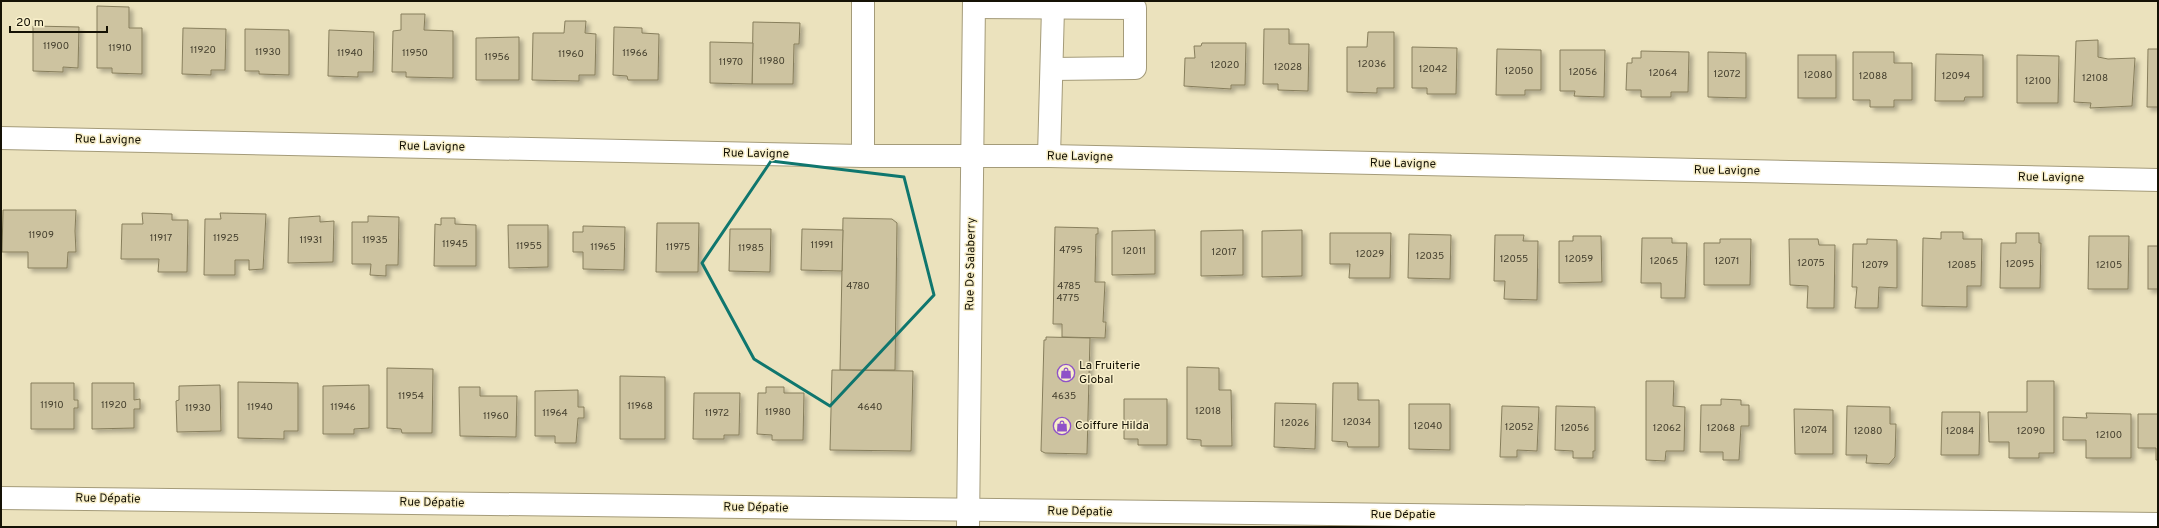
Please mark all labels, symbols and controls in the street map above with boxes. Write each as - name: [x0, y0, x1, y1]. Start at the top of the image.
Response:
- scale bar: [10, 8, 107, 34]
- text: 20 m: [16, 15, 44, 31]
- house number: 11900: [43, 40, 69, 53]
- house number: 11910: [108, 42, 132, 55]
- house number: 11920: [190, 44, 216, 57]
- house number: 11930: [255, 46, 281, 59]
- house number: 11940: [337, 47, 363, 60]
- house number: 11950: [402, 47, 428, 60]
- house number: 11966: [622, 47, 648, 60]
- house number: 11960: [558, 48, 584, 61]
- house number: 11956: [484, 51, 510, 64]
- house number: 11980: [759, 55, 785, 68]
- house number: 11970: [719, 56, 743, 69]
- house number: 12036: [1358, 58, 1386, 71]
- house number: 12020: [1211, 59, 1239, 72]
- house number: 12028: [1274, 61, 1302, 74]
- house number: 12042: [1419, 63, 1447, 76]
- house number: 12050: [1505, 65, 1533, 78]
- house number: 12056: [1569, 66, 1597, 79]
- house number: 12064: [1649, 67, 1677, 80]
- house number: 12072: [1713, 68, 1741, 81]
- house number: 12080: [1804, 69, 1832, 82]
- house number: 12088: [1859, 70, 1887, 83]
- house number: 12094: [1942, 70, 1970, 83]
- house number: 12108: [2082, 72, 2108, 85]
- house number: 12100: [2025, 75, 2051, 88]
- street label: Rue Lavigne: [75, 131, 141, 149]
- street label: Rue Lavigne: [399, 138, 465, 156]
- street label: Rue Lavigne: [723, 145, 789, 163]
- street label: Rue Lavigne: [1047, 148, 1113, 166]
- street label: Rue Lavigne: [1370, 155, 1436, 173]
- street label: Rue Lavigne: [1694, 162, 1760, 180]
- street label: Rue Lavigne: [2018, 169, 2084, 187]
- street label: Rue De Salaberry: [962, 217, 980, 311]
- house number: 11909: [28, 229, 54, 242]
- house number: 11917: [150, 232, 172, 245]
- house number: 11925: [213, 232, 239, 245]
- house number: 11931: [299, 234, 323, 247]
- house number: 11935: [362, 234, 388, 247]
- house number: 11945: [442, 238, 468, 251]
- house number: 11991: [810, 239, 834, 252]
- house number: 11955: [516, 240, 542, 253]
- house number: 11965: [590, 241, 616, 254]
- house number: 11975: [666, 241, 690, 254]
- house number: 11985: [738, 242, 764, 255]
- house number: 4795: [1059, 244, 1083, 257]
- house number: 12011: [1122, 245, 1146, 258]
- house number: 12017: [1211, 246, 1237, 259]
- house number: 12029: [1356, 248, 1384, 261]
- house number: 12035: [1416, 250, 1444, 263]
- house number: 12055: [1500, 253, 1528, 266]
- house number: 12059: [1565, 253, 1593, 266]
- house number: 12065: [1650, 255, 1678, 268]
- house number: 12071: [1714, 255, 1740, 268]
- house number: 12075: [1797, 257, 1825, 270]
- house number: 12095: [2006, 258, 2034, 271]
- house number: 12079: [1861, 259, 1889, 272]
- house number: 12085: [1948, 259, 1976, 272]
- house number: 12105: [2096, 259, 2122, 272]
- house number: 4780: [846, 280, 870, 293]
- house number: 4785: [1057, 280, 1081, 293]
- house number: 4775: [1056, 292, 1080, 305]
- place label: La Fruiterie Global: [1079, 358, 1140, 388]
- shop icon: La Fruiterie Global: [1056, 363, 1076, 383]
- house number: 11954: [398, 390, 424, 403]
- house number: 4635: [1052, 390, 1076, 403]
- house number: 11910: [40, 399, 64, 412]
- house number: 11920: [101, 399, 127, 412]
- house number: 11968: [627, 400, 653, 413]
- house number: 11940: [247, 401, 273, 414]
- house number: 11946: [330, 401, 356, 414]
- house number: 4640: [858, 401, 882, 414]
- house number: 11930: [185, 402, 211, 415]
- house number: 12018: [1195, 405, 1221, 418]
- house number: 11980: [765, 406, 791, 419]
- house number: 11964: [542, 407, 568, 420]
- house number: 11972: [705, 407, 729, 420]
- house number: 11960: [483, 410, 509, 423]
- shop icon: Coiffure Hilda: [1052, 416, 1072, 436]
- house number: 12034: [1343, 416, 1371, 429]
- house number: 12026: [1281, 417, 1309, 430]
- place label: Coiffure Hilda: [1075, 418, 1149, 434]
- house number: 12040: [1414, 420, 1442, 433]
- house number: 12052: [1505, 421, 1533, 434]
- house number: 12056: [1561, 422, 1589, 435]
- house number: 12062: [1653, 422, 1681, 435]
- house number: 12068: [1707, 422, 1735, 435]
- house number: 12074: [1801, 424, 1827, 437]
- house number: 12080: [1854, 425, 1882, 438]
- house number: 12084: [1946, 425, 1974, 438]
- house number: 12090: [2017, 425, 2045, 438]
- house number: 12100: [2096, 429, 2122, 442]
- street label: Rue Dépatie: [75, 490, 141, 508]
- street label: Rue Dépatie: [399, 494, 465, 512]
- street label: Rue Dépatie: [723, 499, 789, 517]
- street label: Rue Dépatie: [1047, 503, 1113, 521]
- street label: Rue Dépatie: [1370, 507, 1436, 523]

